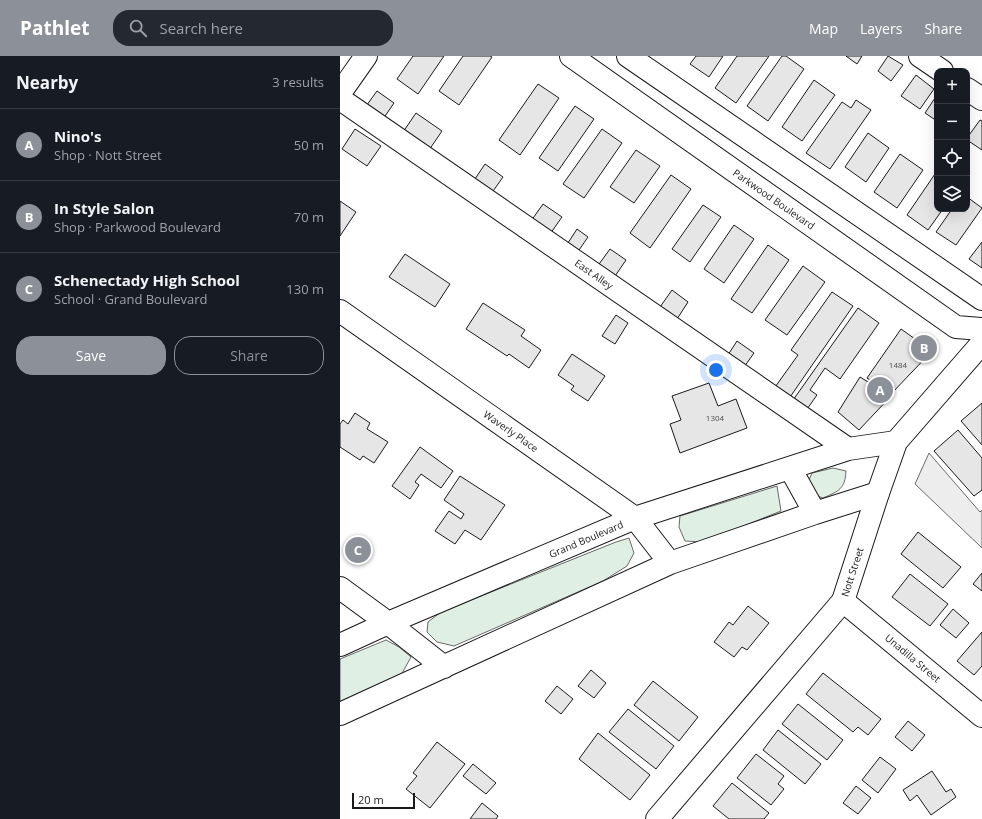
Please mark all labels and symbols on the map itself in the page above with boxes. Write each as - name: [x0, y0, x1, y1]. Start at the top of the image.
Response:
- street label: Parkwood Boulevard: [730, 165, 818, 233]
- street label: East Alley: [572, 256, 617, 293]
- pin: B: [911, 333, 937, 363]
- house number: 1484: [889, 359, 908, 370]
- your location: [706, 360, 726, 380]
- pin: A: [867, 375, 893, 405]
- street label: Waverly Place: [481, 407, 542, 455]
- house number: 1304: [706, 412, 725, 423]
- street label: Grand Boulevard: [547, 517, 625, 561]
- pin: C: [345, 535, 371, 565]
- street label: Nott Street: [837, 545, 867, 599]
- street label: Unadilla Street: [882, 631, 944, 686]
- scale bar: [352, 791, 415, 810]

